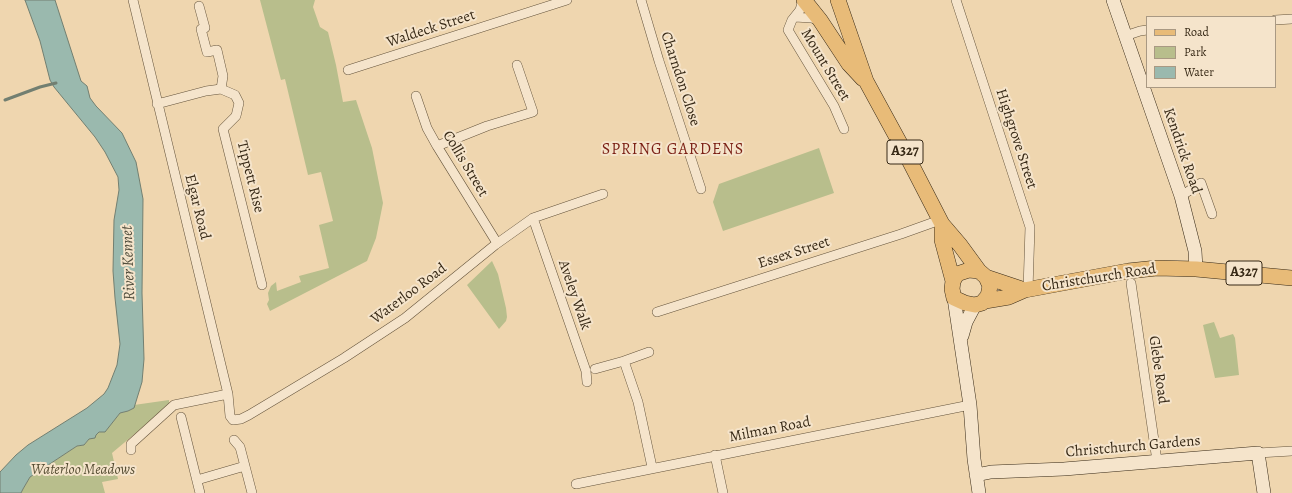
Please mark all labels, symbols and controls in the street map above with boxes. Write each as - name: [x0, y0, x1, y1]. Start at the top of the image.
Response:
- street label: Waldeck Street: [385, 6, 477, 52]
- legend: [1146, 16, 1276, 88]
- text: Road: [1184, 24, 1209, 40]
- street label: Mount Street: [796, 26, 854, 104]
- street label: Charndon Close: [656, 29, 704, 129]
- text: Park: [1184, 44, 1207, 60]
- text: Water: [1184, 64, 1214, 80]
- street label: Highgrove Street: [991, 87, 1041, 191]
- street label: Kendrick Road: [1159, 106, 1205, 196]
- street label: Collis Street: [438, 128, 492, 200]
- street label: Tippett Rise: [232, 139, 268, 215]
- district label: SPRING GARDENS: [602, 140, 744, 160]
- road number: A327: [887, 140, 923, 164]
- street label: Elgar Road: [180, 172, 214, 242]
- water label: River Kennet: [118, 225, 140, 301]
- street label: Essex Street: [756, 233, 832, 273]
- street label: Aveley Walk: [554, 258, 594, 332]
- street label: Waterloo Road: [368, 260, 450, 328]
- street label: Christchurch Road: [1041, 260, 1157, 296]
- road number: A327: [1226, 261, 1262, 285]
- street label: Glebe Road: [1144, 335, 1172, 405]
- street label: Milman Road: [728, 413, 812, 447]
- street label: Christchurch Gardens: [1065, 432, 1201, 462]
- park label: Waterloo Meadows: [31, 461, 135, 479]

